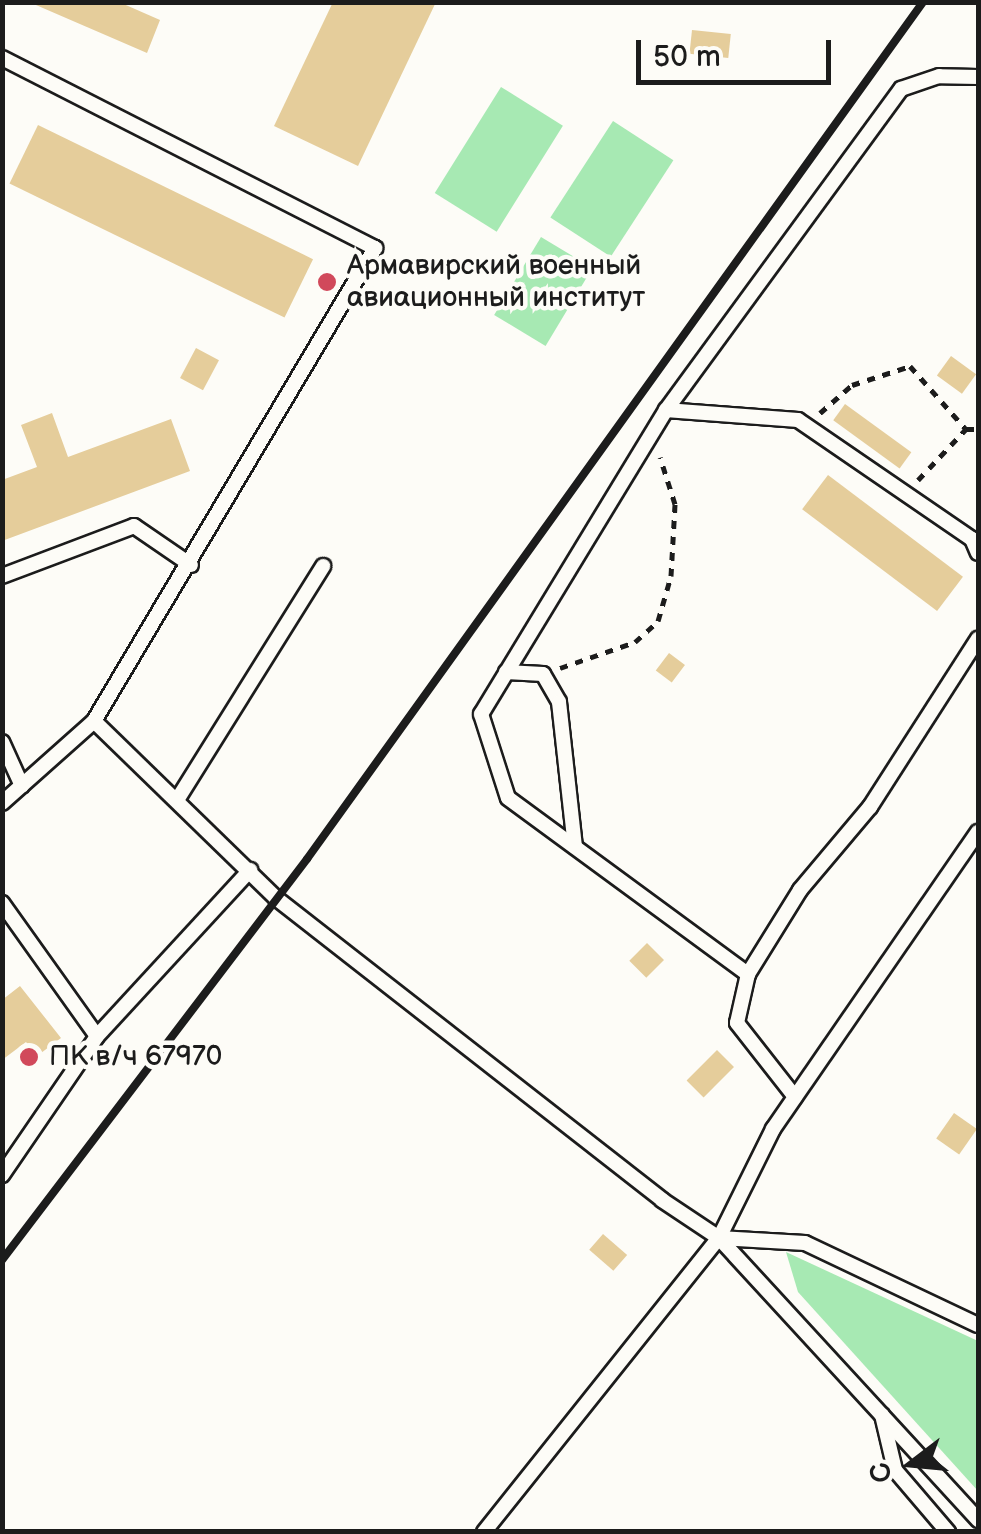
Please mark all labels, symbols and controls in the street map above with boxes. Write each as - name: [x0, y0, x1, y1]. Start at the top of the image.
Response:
- scale bar: [641, 20, 836, 82]
- text: 50 m: [653, 39, 721, 75]
- place label: Армавирский военный авиационный институт: [347, 249, 645, 315]
- marker: Армавирский военный авиационный институт: [316, 271, 338, 293]
- place label: ПК в/ч 67970: [49, 1040, 222, 1074]
- marker: ПК в/ч 67970: [18, 1046, 40, 1068]
- north arrow: [861, 1414, 961, 1514]
- text: С: [863, 1459, 900, 1486]

